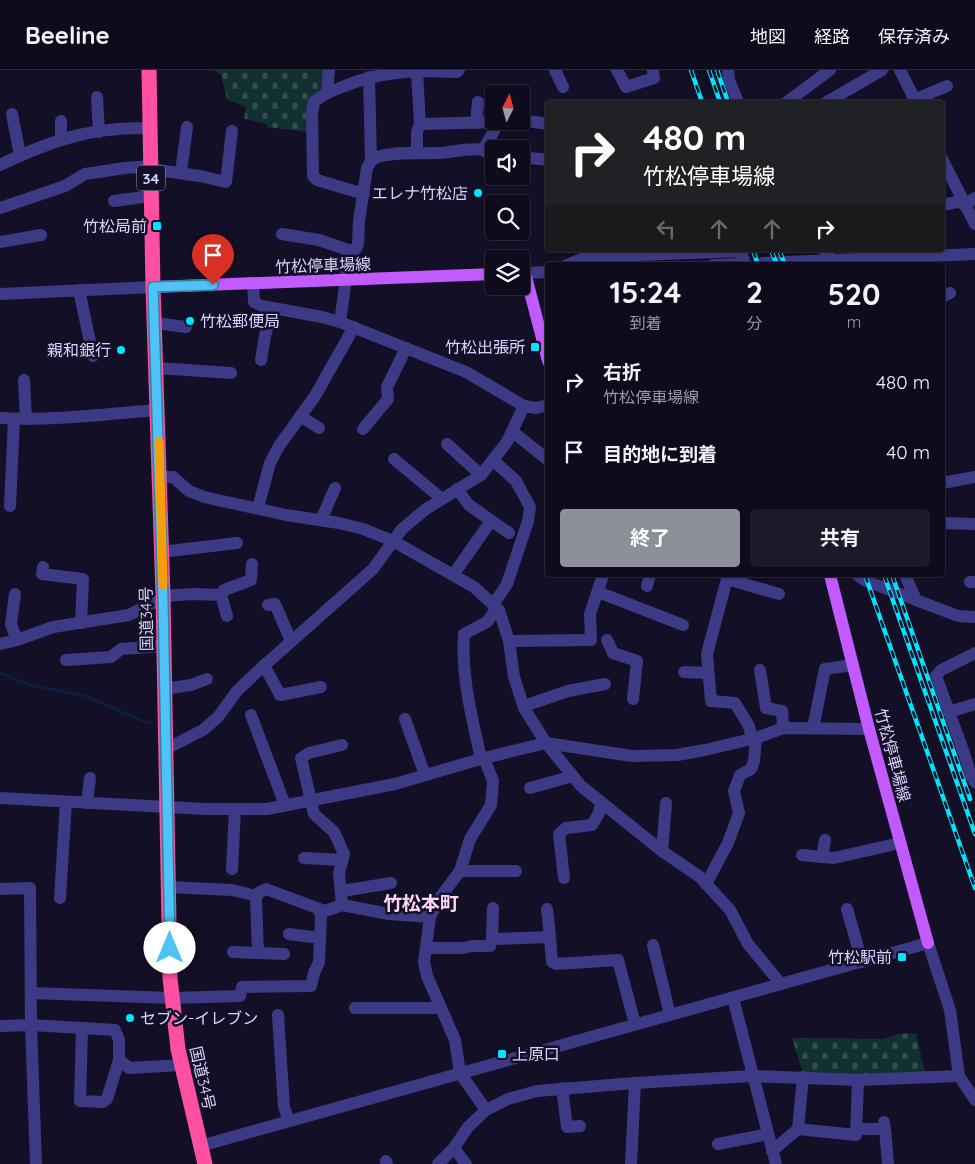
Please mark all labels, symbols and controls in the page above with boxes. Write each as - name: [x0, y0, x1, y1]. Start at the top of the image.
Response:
- text: Beeline: [25, 20, 110, 50]
- text: 地図: [750, 25, 786, 48]
- text: 経路: [814, 25, 850, 48]
- text: 保存済み: [878, 25, 950, 48]
- north arrow: [485, 85, 530, 130]
- map controls: [485, 85, 530, 295]
- text: 480 m: [643, 115, 746, 159]
- icon: right: [560, 120, 625, 185]
- button: sound: [485, 140, 530, 185]
- text: 竹松停車場線: [643, 162, 775, 190]
- road number: 34: [137, 166, 165, 190]
- place label: エレナ竹松店: [372, 183, 468, 203]
- marker: エレナ竹松店: [472, 187, 484, 199]
- button: search: [485, 195, 530, 240]
- icon: left: [652, 215, 680, 243]
- icon: ahead: [705, 215, 733, 243]
- icon: ahead: [758, 215, 786, 243]
- icon: right: [811, 215, 839, 243]
- place label: 竹松局前: [83, 216, 147, 236]
- marker: 竹松局前: [151, 220, 163, 232]
- pin: [192, 234, 234, 285]
- icon: arrive: [199, 241, 227, 269]
- button: layers: [485, 250, 530, 295]
- street label: 竹松停車場線: [275, 253, 371, 277]
- text: 15:24: [610, 273, 681, 311]
- text: 2: [746, 273, 763, 311]
- text: 520: [828, 275, 880, 313]
- place label: 竹松郵便局: [200, 311, 280, 331]
- text: m: [847, 312, 861, 332]
- text: 到着: [629, 313, 662, 333]
- text: 分: [747, 313, 763, 333]
- marker: 竹松郵便局: [184, 315, 196, 327]
- place label: 竹松出張所: [445, 337, 525, 357]
- place label: 親和銀行: [47, 340, 111, 360]
- marker: 竹松出張所: [529, 341, 541, 353]
- marker: 親和銀行: [115, 344, 127, 356]
- text: 右折: [603, 360, 641, 384]
- icon: right: [560, 368, 588, 396]
- text: 480 m: [876, 370, 930, 394]
- text: 竹松停車場線: [603, 387, 699, 407]
- icon: arrive: [560, 438, 588, 466]
- text: 40 m: [886, 440, 930, 464]
- text: 目的地に到着: [603, 442, 717, 466]
- button: 終了: [560, 509, 740, 567]
- button: 共有: [750, 509, 930, 567]
- street label: 国道34号: [135, 586, 157, 652]
- street label: 竹松停車場線: [871, 706, 915, 804]
- district label: 竹松本町: [383, 891, 459, 915]
- position arrow: [143, 921, 195, 973]
- place label: 竹松駅前: [828, 947, 892, 967]
- marker: 竹松駅前: [896, 951, 908, 963]
- place label: セブン-イレブン: [140, 1008, 258, 1028]
- marker: セブン-イレブン: [124, 1012, 136, 1024]
- street label: 国道34号: [186, 1044, 220, 1112]
- place label: 上原口: [512, 1044, 560, 1064]
- marker: 上原口: [496, 1048, 508, 1060]

